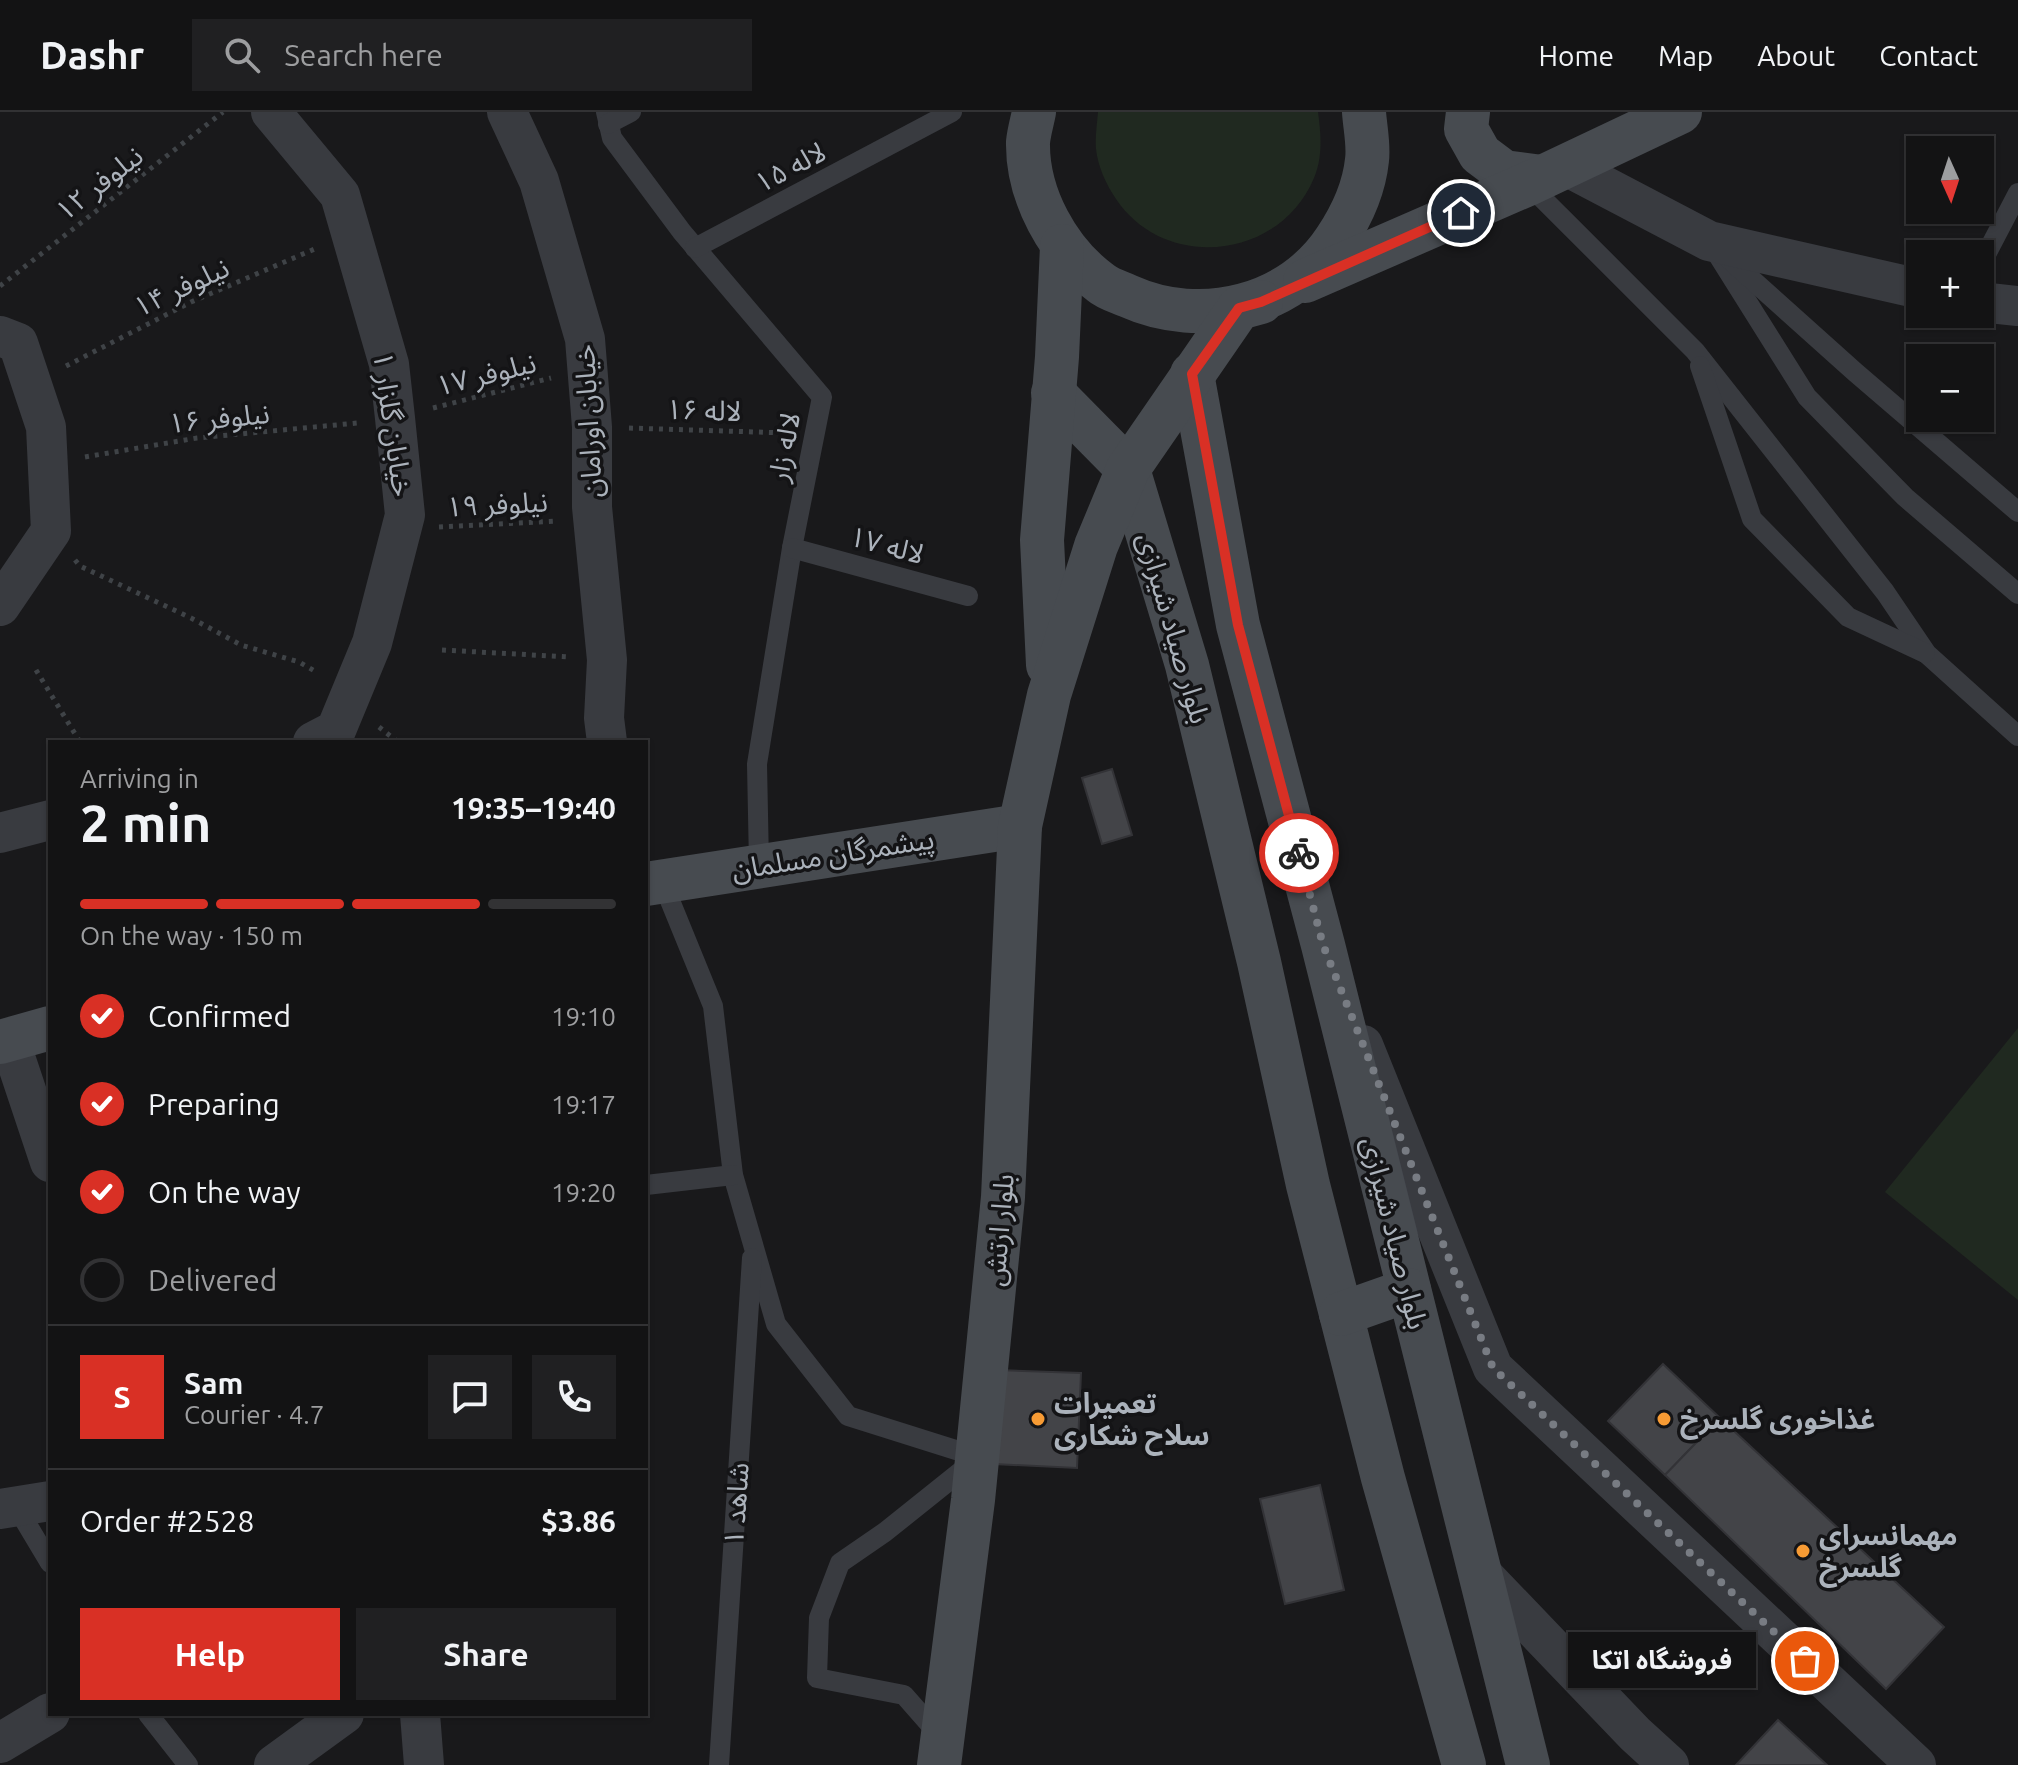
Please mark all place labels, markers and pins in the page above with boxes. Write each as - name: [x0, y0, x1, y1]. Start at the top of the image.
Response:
- pin: [1427, 179, 1495, 247]
- place label: تعمیرات سلاح شکاری: [1054, 1387, 1210, 1456]
- place label: غذاخوری گلسرخ: [1680, 1403, 1875, 1440]
- marker: تعمیرات سلاح شکاری: [1029, 1410, 1047, 1428]
- marker: غذاخوری گلسرخ: [1655, 1410, 1673, 1428]
- place label: مهمانسرای گلسرخ: [1819, 1519, 1958, 1588]
- marker: مهمانسرای گلسرخ: [1794, 1542, 1812, 1560]
- pin: [1771, 1627, 1839, 1695]
- callout: فروشگاه اتکا: [1569, 1633, 1757, 1689]

